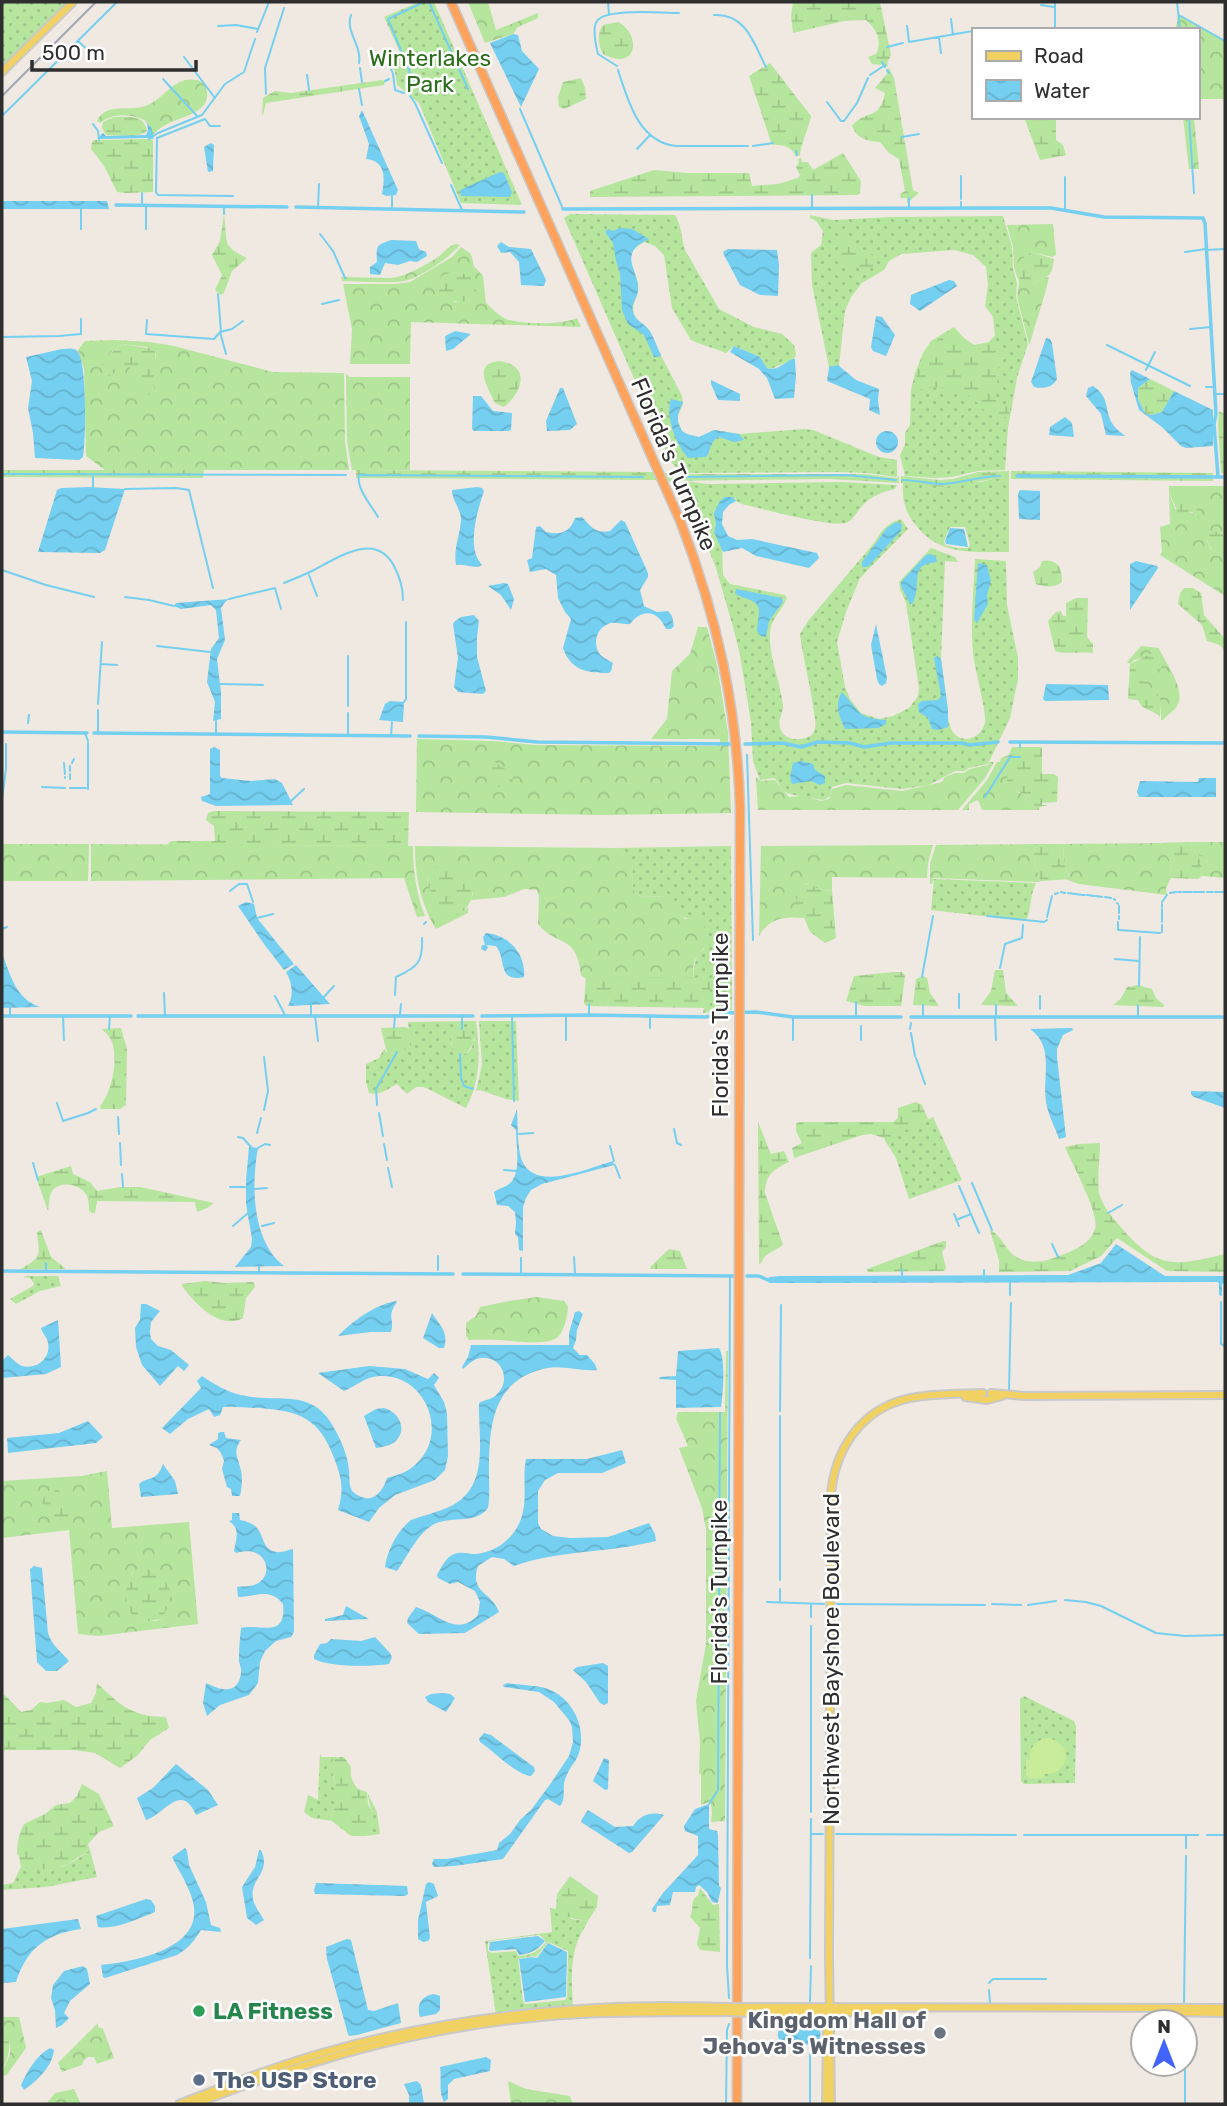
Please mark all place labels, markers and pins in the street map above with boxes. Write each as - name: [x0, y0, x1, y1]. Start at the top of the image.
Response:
- place label: LA Fitness: [213, 1997, 333, 2025]
- marker: LA Fitness: [191, 2003, 207, 2019]
- place label: Kingdom Hall of Jehova's Witnesses: [703, 2006, 927, 2060]
- marker: Kingdom Hall of Jehova's Witnesses: [932, 2025, 948, 2041]
- place label: The USP Store: [213, 2066, 377, 2094]
- marker: The USP Store: [191, 2072, 207, 2088]

